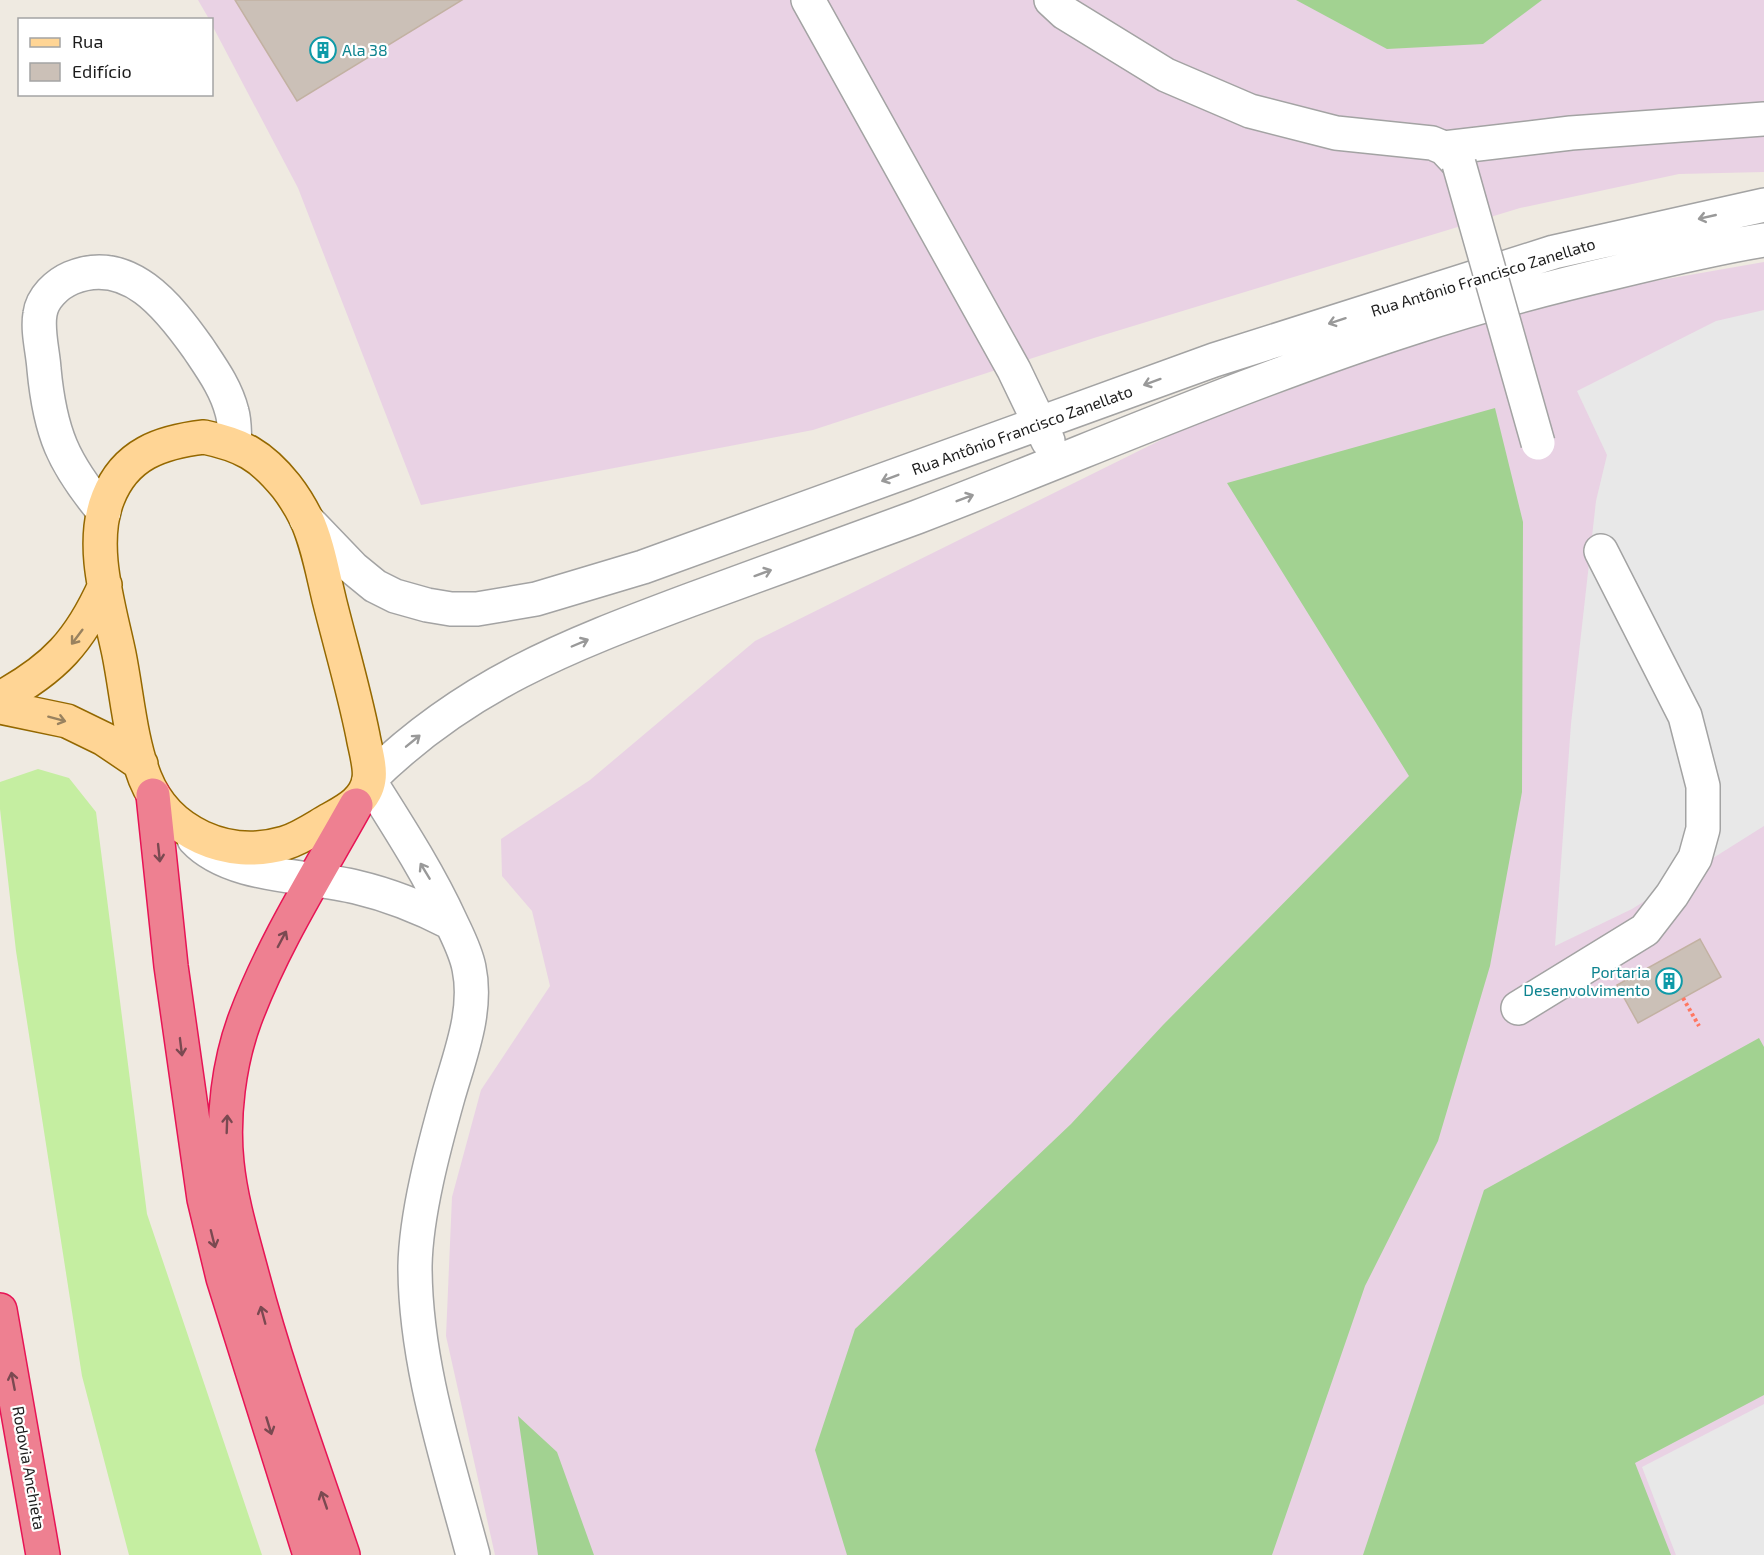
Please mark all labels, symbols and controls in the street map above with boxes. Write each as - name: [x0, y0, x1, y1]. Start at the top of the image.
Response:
- legend: [18, 18, 213, 96]
- text: Rua: [72, 30, 103, 52]
- building icon: Ala 38: [308, 35, 338, 65]
- place label: Ala 38: [342, 40, 388, 59]
- text: Edifício: [72, 60, 132, 82]
- one-way arrow: [1698, 212, 1717, 223]
- street label: Rua Antônio Francisco Zanellato: [1368, 233, 1597, 320]
- one-way arrow: [1328, 316, 1347, 327]
- one-way arrow: [1143, 377, 1162, 388]
- street label: Rua Antônio Francisco Zanellato: [909, 381, 1135, 478]
- one-way arrow: [882, 473, 900, 484]
- one-way arrow: [955, 492, 974, 503]
- one-way arrow: [753, 567, 772, 578]
- one-way arrow: [71, 628, 84, 644]
- one-way arrow: [571, 636, 589, 648]
- one-way arrow: [47, 714, 66, 725]
- one-way arrow: [405, 734, 420, 748]
- one-way arrow: [154, 843, 165, 862]
- one-way arrow: [419, 863, 431, 880]
- one-way arrow: [277, 931, 288, 949]
- place label: Portaria Desenvolvimento: [1523, 962, 1650, 999]
- building icon: Portaria Desenvolvimento: [1654, 966, 1684, 996]
- one-way arrow: [176, 1036, 187, 1056]
- one-way arrow: [221, 1115, 232, 1135]
- one-way arrow: [208, 1229, 220, 1248]
- one-way arrow: [257, 1305, 268, 1324]
- one-way arrow: [7, 1372, 18, 1392]
- street label: Rodovia Anchieta: [9, 1405, 50, 1531]
- one-way arrow: [264, 1416, 275, 1435]
- one-way arrow: [318, 1491, 329, 1510]

